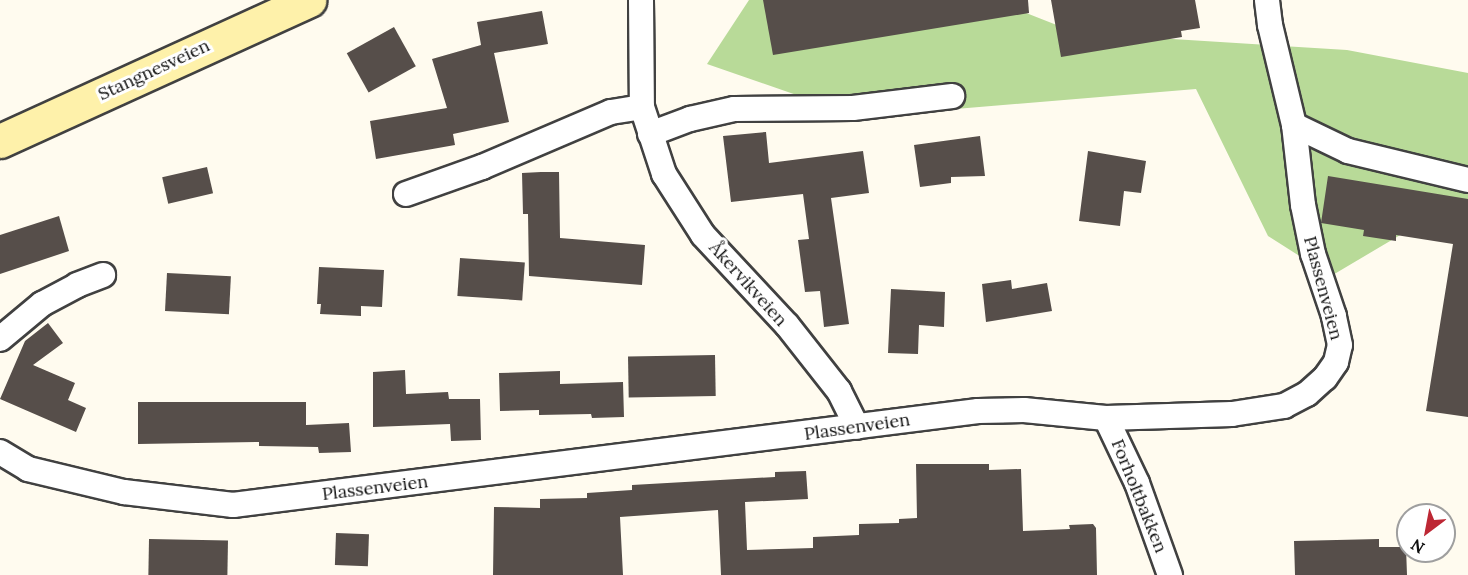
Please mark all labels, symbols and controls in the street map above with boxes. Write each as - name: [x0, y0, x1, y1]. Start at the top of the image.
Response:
- street label: Stangnesveien: [95, 35, 213, 105]
- street label: Plassenveien: [1299, 234, 1347, 342]
- street label: Åkervikveien: [704, 237, 792, 331]
- street label: Plassenveien: [803, 409, 911, 445]
- street label: Forholtbakken: [1106, 436, 1172, 556]
- street label: Plassenveien: [321, 471, 429, 505]
- north arrow: [1396, 503, 1456, 563]
- text: N: [1407, 535, 1428, 558]

